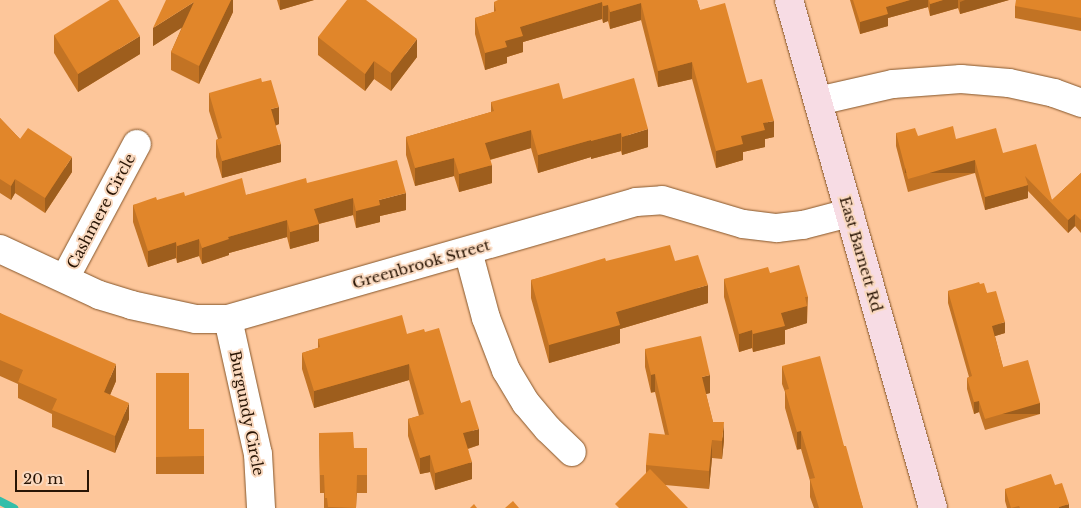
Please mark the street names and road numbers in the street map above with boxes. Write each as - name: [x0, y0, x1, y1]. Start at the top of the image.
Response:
- street label: Cashmere Circle: [63, 150, 139, 272]
- street label: East Barnett Rd: [836, 194, 886, 314]
- street label: Greenbrook Street: [350, 236, 492, 292]
- street label: Burgundy Circle: [226, 349, 268, 477]

